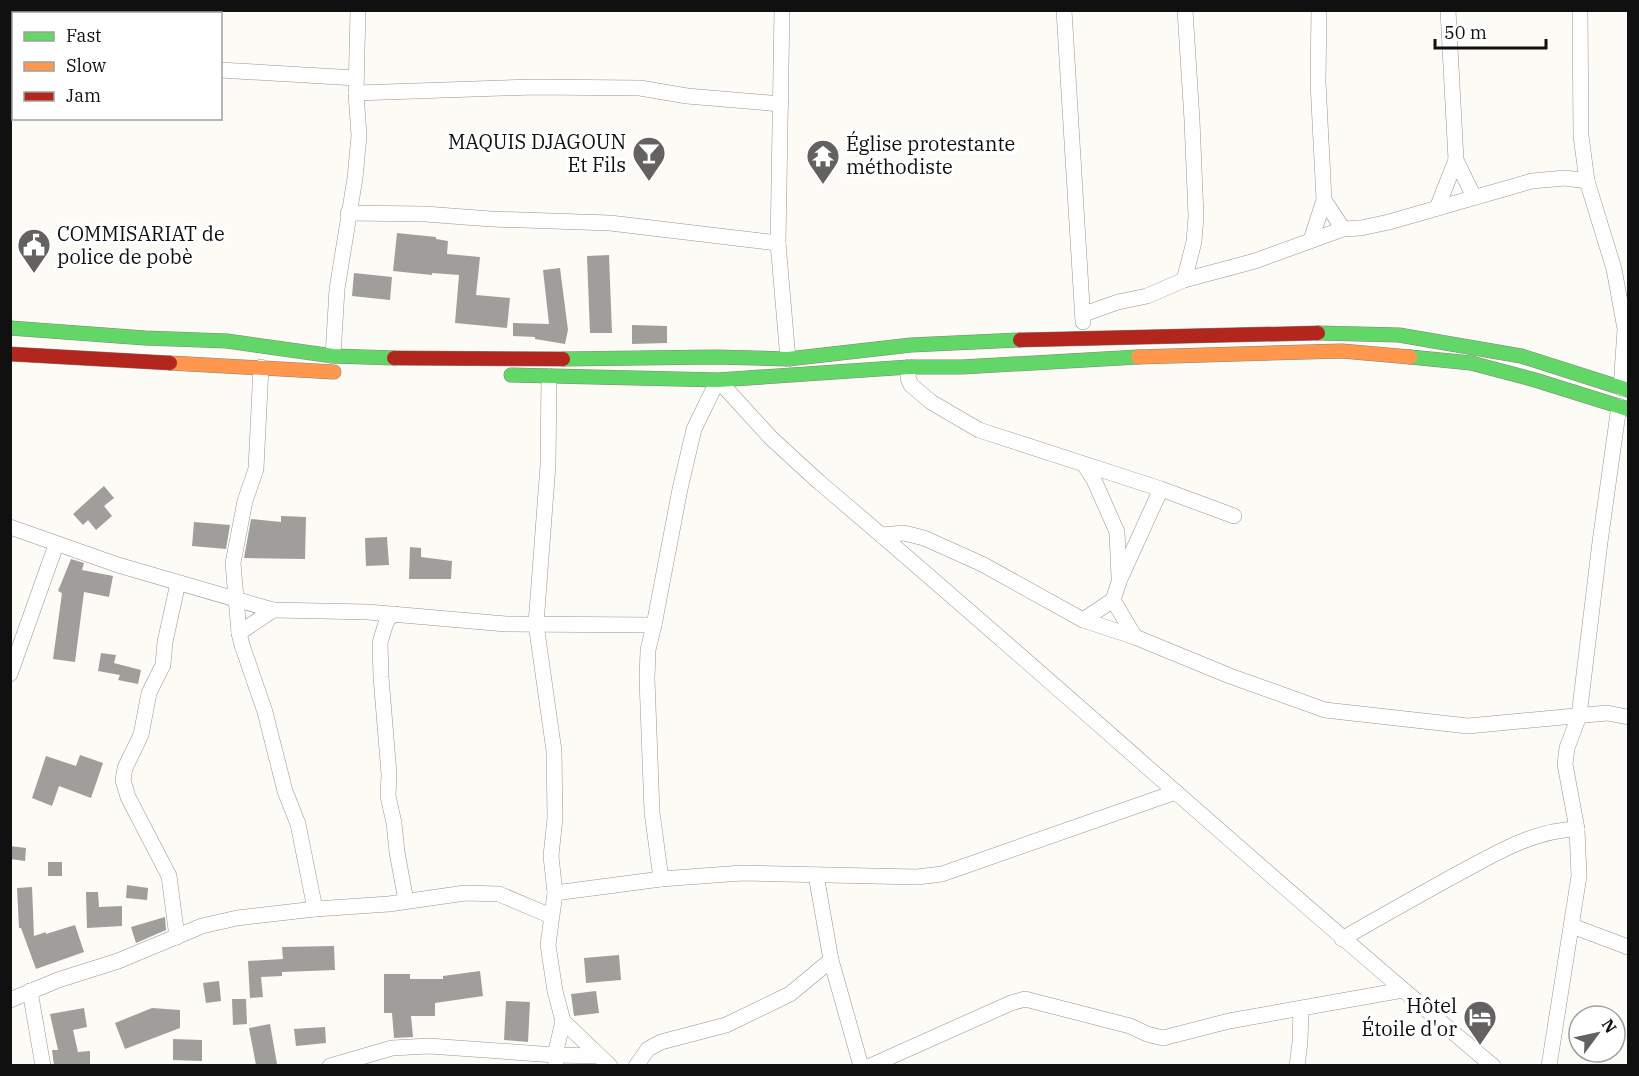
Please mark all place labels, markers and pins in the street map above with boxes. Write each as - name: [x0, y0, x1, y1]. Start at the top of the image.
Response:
- place label: MAQUIS DJAGOUN Et Fils: [448, 128, 626, 178]
- place label: Église protestante méthodiste: [846, 130, 1015, 180]
- bar icon: MAQUIS DJAGOUN Et Fils: [631, 135, 667, 182]
- temple icon: Église protestante méthodiste: [805, 138, 841, 185]
- place label: COMMISARIAT de police de pobè: [57, 220, 225, 270]
- public building icon: COMMISARIAT de police de pobè: [16, 227, 52, 274]
- place label: Hôtel Étoile d'or: [1361, 992, 1457, 1042]
- hotel icon: Hôtel Étoile d'or: [1462, 999, 1498, 1046]

